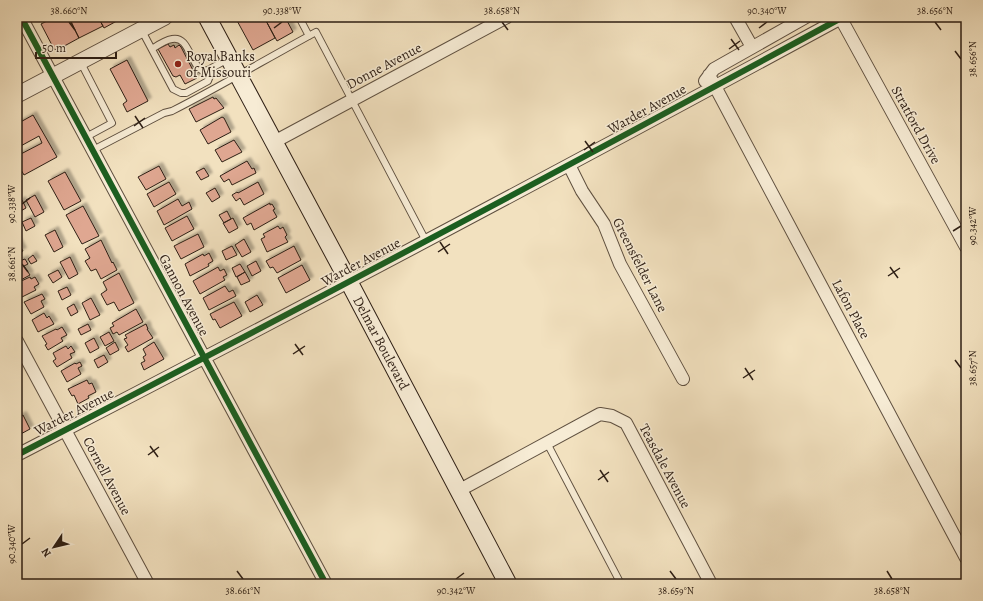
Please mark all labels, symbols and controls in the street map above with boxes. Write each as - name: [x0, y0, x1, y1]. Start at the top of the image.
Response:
- text: 38.660°N: [51, 4, 87, 17]
- text: 90.338°W: [263, 4, 302, 17]
- text: 38.658°N: [484, 4, 520, 17]
- text: 90.340°W: [747, 4, 787, 17]
- text: 38.656°N: [917, 4, 953, 17]
- scale bar: [36, 34, 116, 60]
- street label: Donne Avenue: [343, 38, 425, 94]
- text: 50 m: [42, 40, 66, 56]
- text: 38.656°N: [966, 41, 979, 77]
- place label: Royal Banks of Missouri: [186, 47, 255, 82]
- marker: Royal Banks of Missouri: [173, 59, 183, 69]
- street label: Warder Avenue: [603, 80, 690, 139]
- street label: Stratford Drive: [887, 82, 945, 168]
- text: 90.338°W: [5, 184, 18, 223]
- text: 90.342°W: [966, 206, 979, 245]
- street label: Greensfelder Lane: [608, 215, 672, 315]
- street label: Warder Avenue: [317, 233, 404, 291]
- text: 38.661°N: [5, 247, 18, 281]
- street label: Gannon Avenue: [154, 251, 214, 339]
- street label: Lafon Place: [827, 276, 875, 342]
- street label: Delmar Boulevard: [348, 293, 414, 394]
- text: 38.657°N: [966, 350, 979, 386]
- street label: Warder Avenue: [30, 384, 117, 441]
- street label: Teasdale Avenue: [635, 420, 695, 512]
- street label: Cornell Avenue: [78, 434, 136, 518]
- text: 90.340°W: [5, 524, 18, 564]
- north arrow: [34, 527, 74, 567]
- text: N: [38, 545, 55, 560]
- text: 38.661°N: [226, 584, 260, 597]
- text: 90.342°W: [437, 584, 476, 597]
- text: 38.659°N: [658, 584, 694, 597]
- text: 38.658°N: [874, 584, 910, 597]

